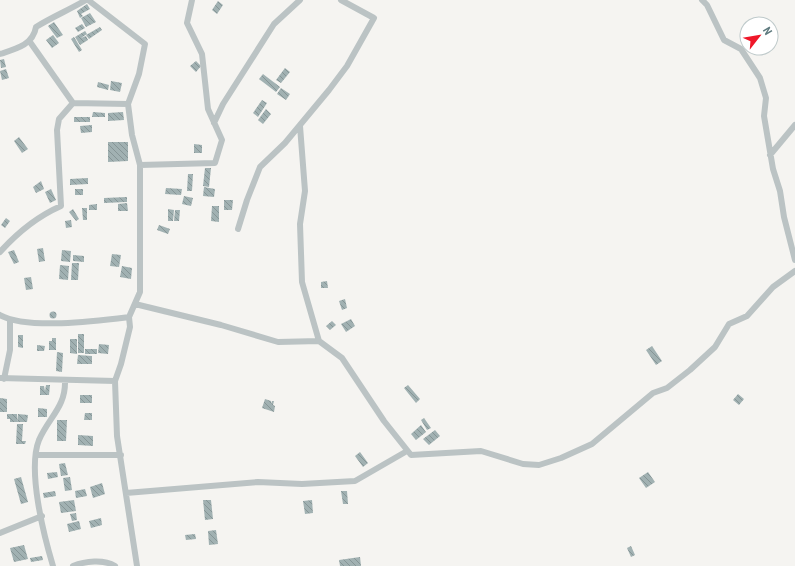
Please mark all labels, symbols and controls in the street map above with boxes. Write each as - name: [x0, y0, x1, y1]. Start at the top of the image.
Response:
- north arrow: [739, 16, 779, 56]
- text: N: [760, 25, 775, 38]

